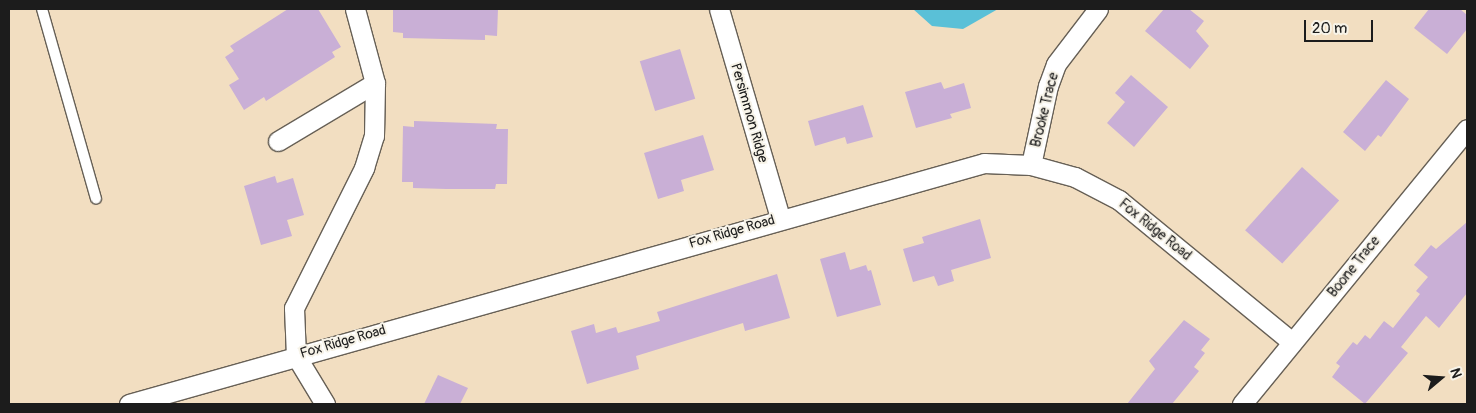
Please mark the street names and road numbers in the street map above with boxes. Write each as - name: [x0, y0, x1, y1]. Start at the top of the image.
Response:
- street label: Persimmon Ridge: [727, 61, 771, 165]
- street label: Brooke Trace: [1028, 71, 1062, 149]
- street label: Fox Ridge Road: [1115, 196, 1195, 264]
- street label: Fox Ridge Road: [687, 212, 777, 252]
- street label: Boone Trace: [1324, 233, 1384, 301]
- street label: Fox Ridge Road: [298, 322, 388, 362]

